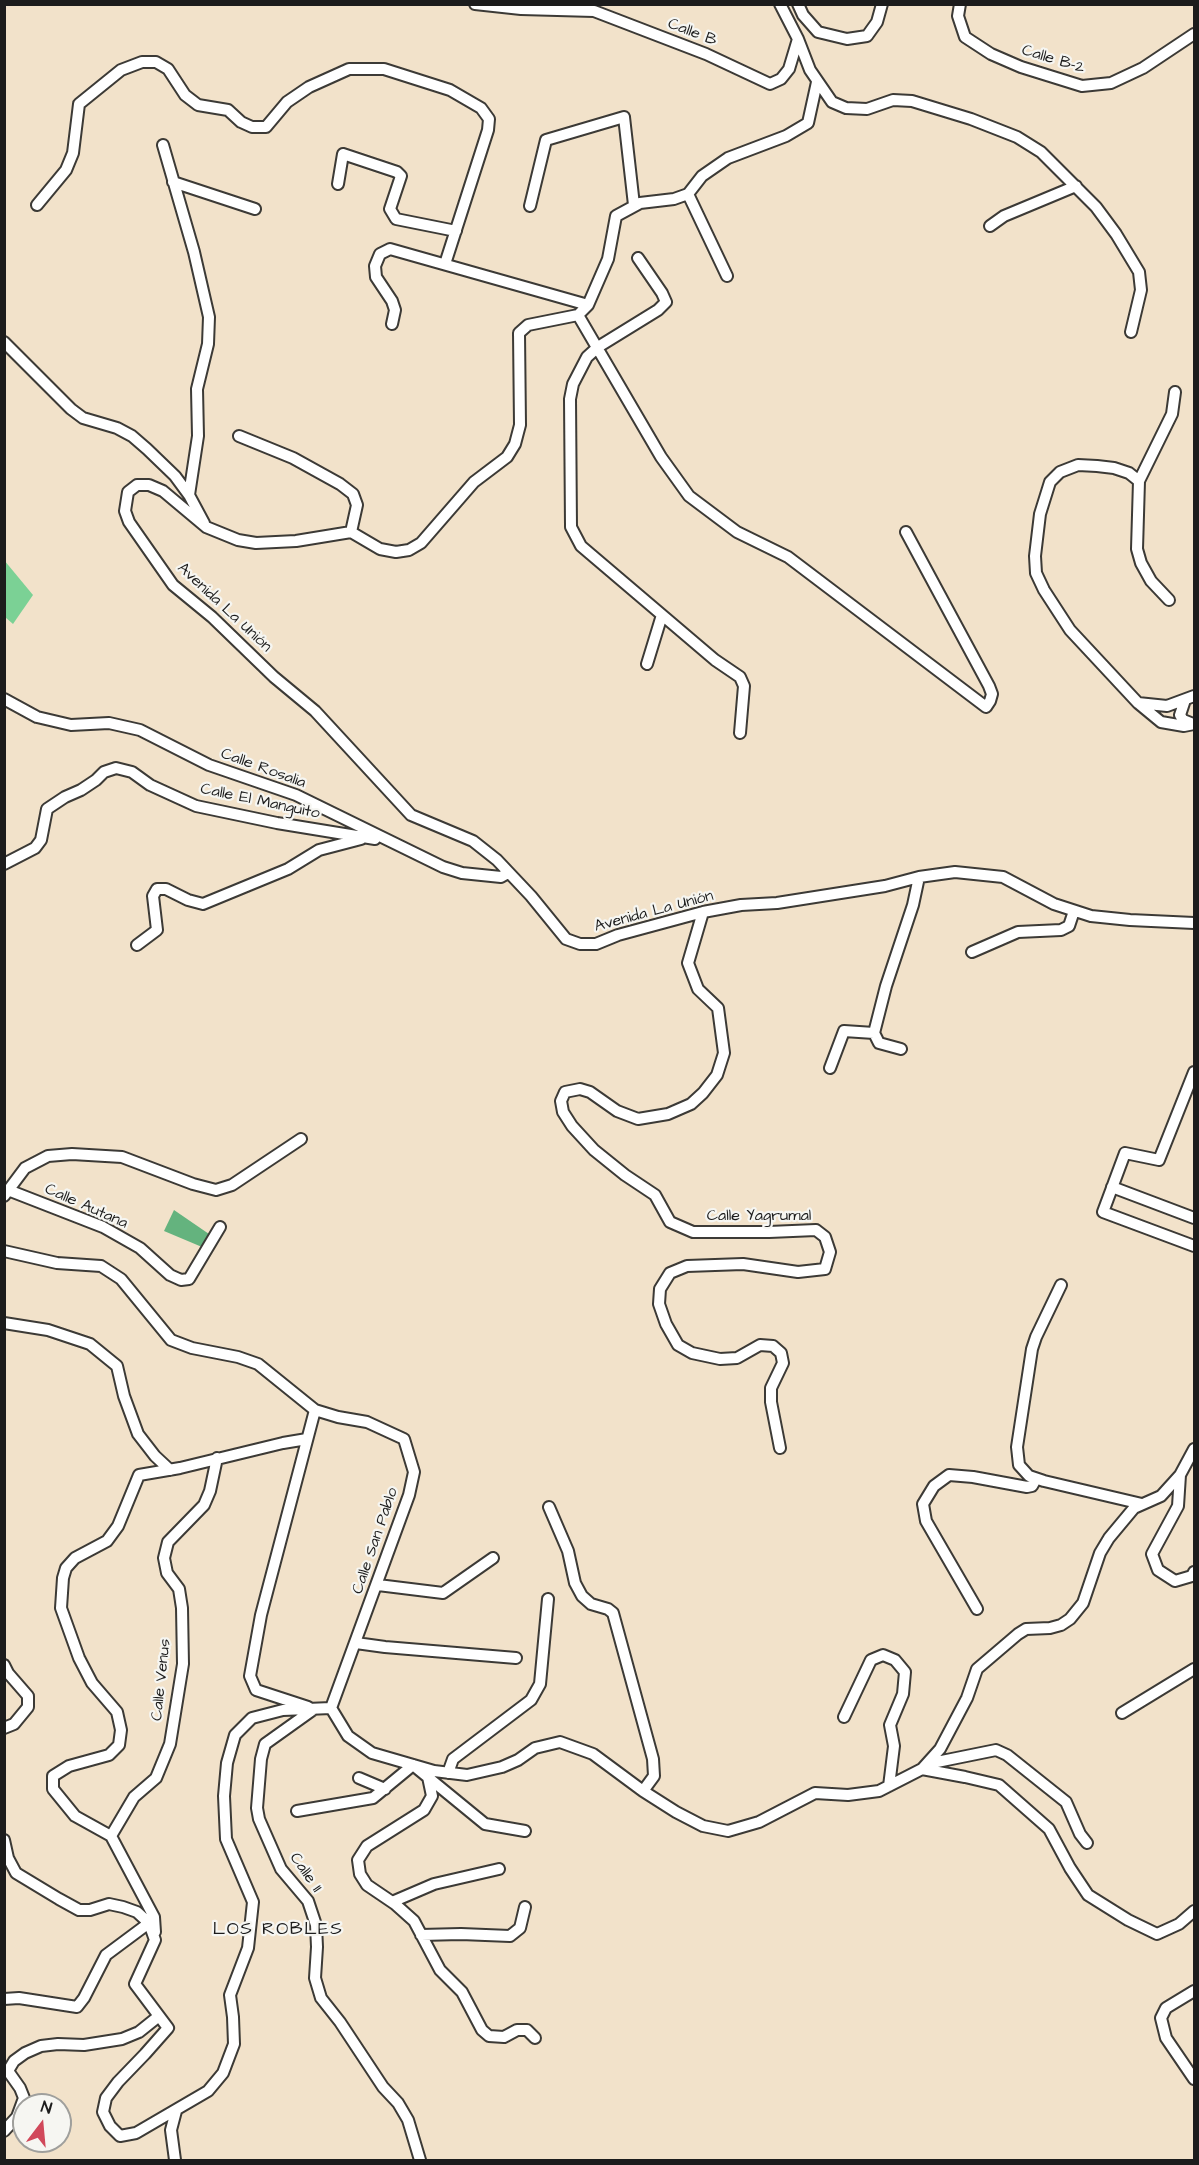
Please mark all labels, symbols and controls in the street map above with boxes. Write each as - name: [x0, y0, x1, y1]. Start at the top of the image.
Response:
- street label: Calle B: [665, 15, 719, 51]
- street label: Calle B-2: [1019, 41, 1087, 79]
- street label: Avenida La Unión: [173, 559, 275, 657]
- street label: Calle Rosalia: [218, 745, 308, 793]
- street label: Calle El Manguito: [199, 780, 321, 824]
- street label: Avenida La Unión: [592, 887, 716, 937]
- street label: Calle Autana: [42, 1180, 130, 1234]
- street label: Calle Yagrumal: [707, 1207, 811, 1227]
- street label: Calle San Pablo: [349, 1485, 403, 1597]
- street label: Calle Venus: [148, 1638, 176, 1722]
- street label: Calle 11: [285, 1850, 325, 1896]
- district label: LOS ROBLES: [213, 1919, 343, 1941]
- north arrow: [12, 2093, 72, 2153]
- text: N: [39, 2096, 54, 2120]

